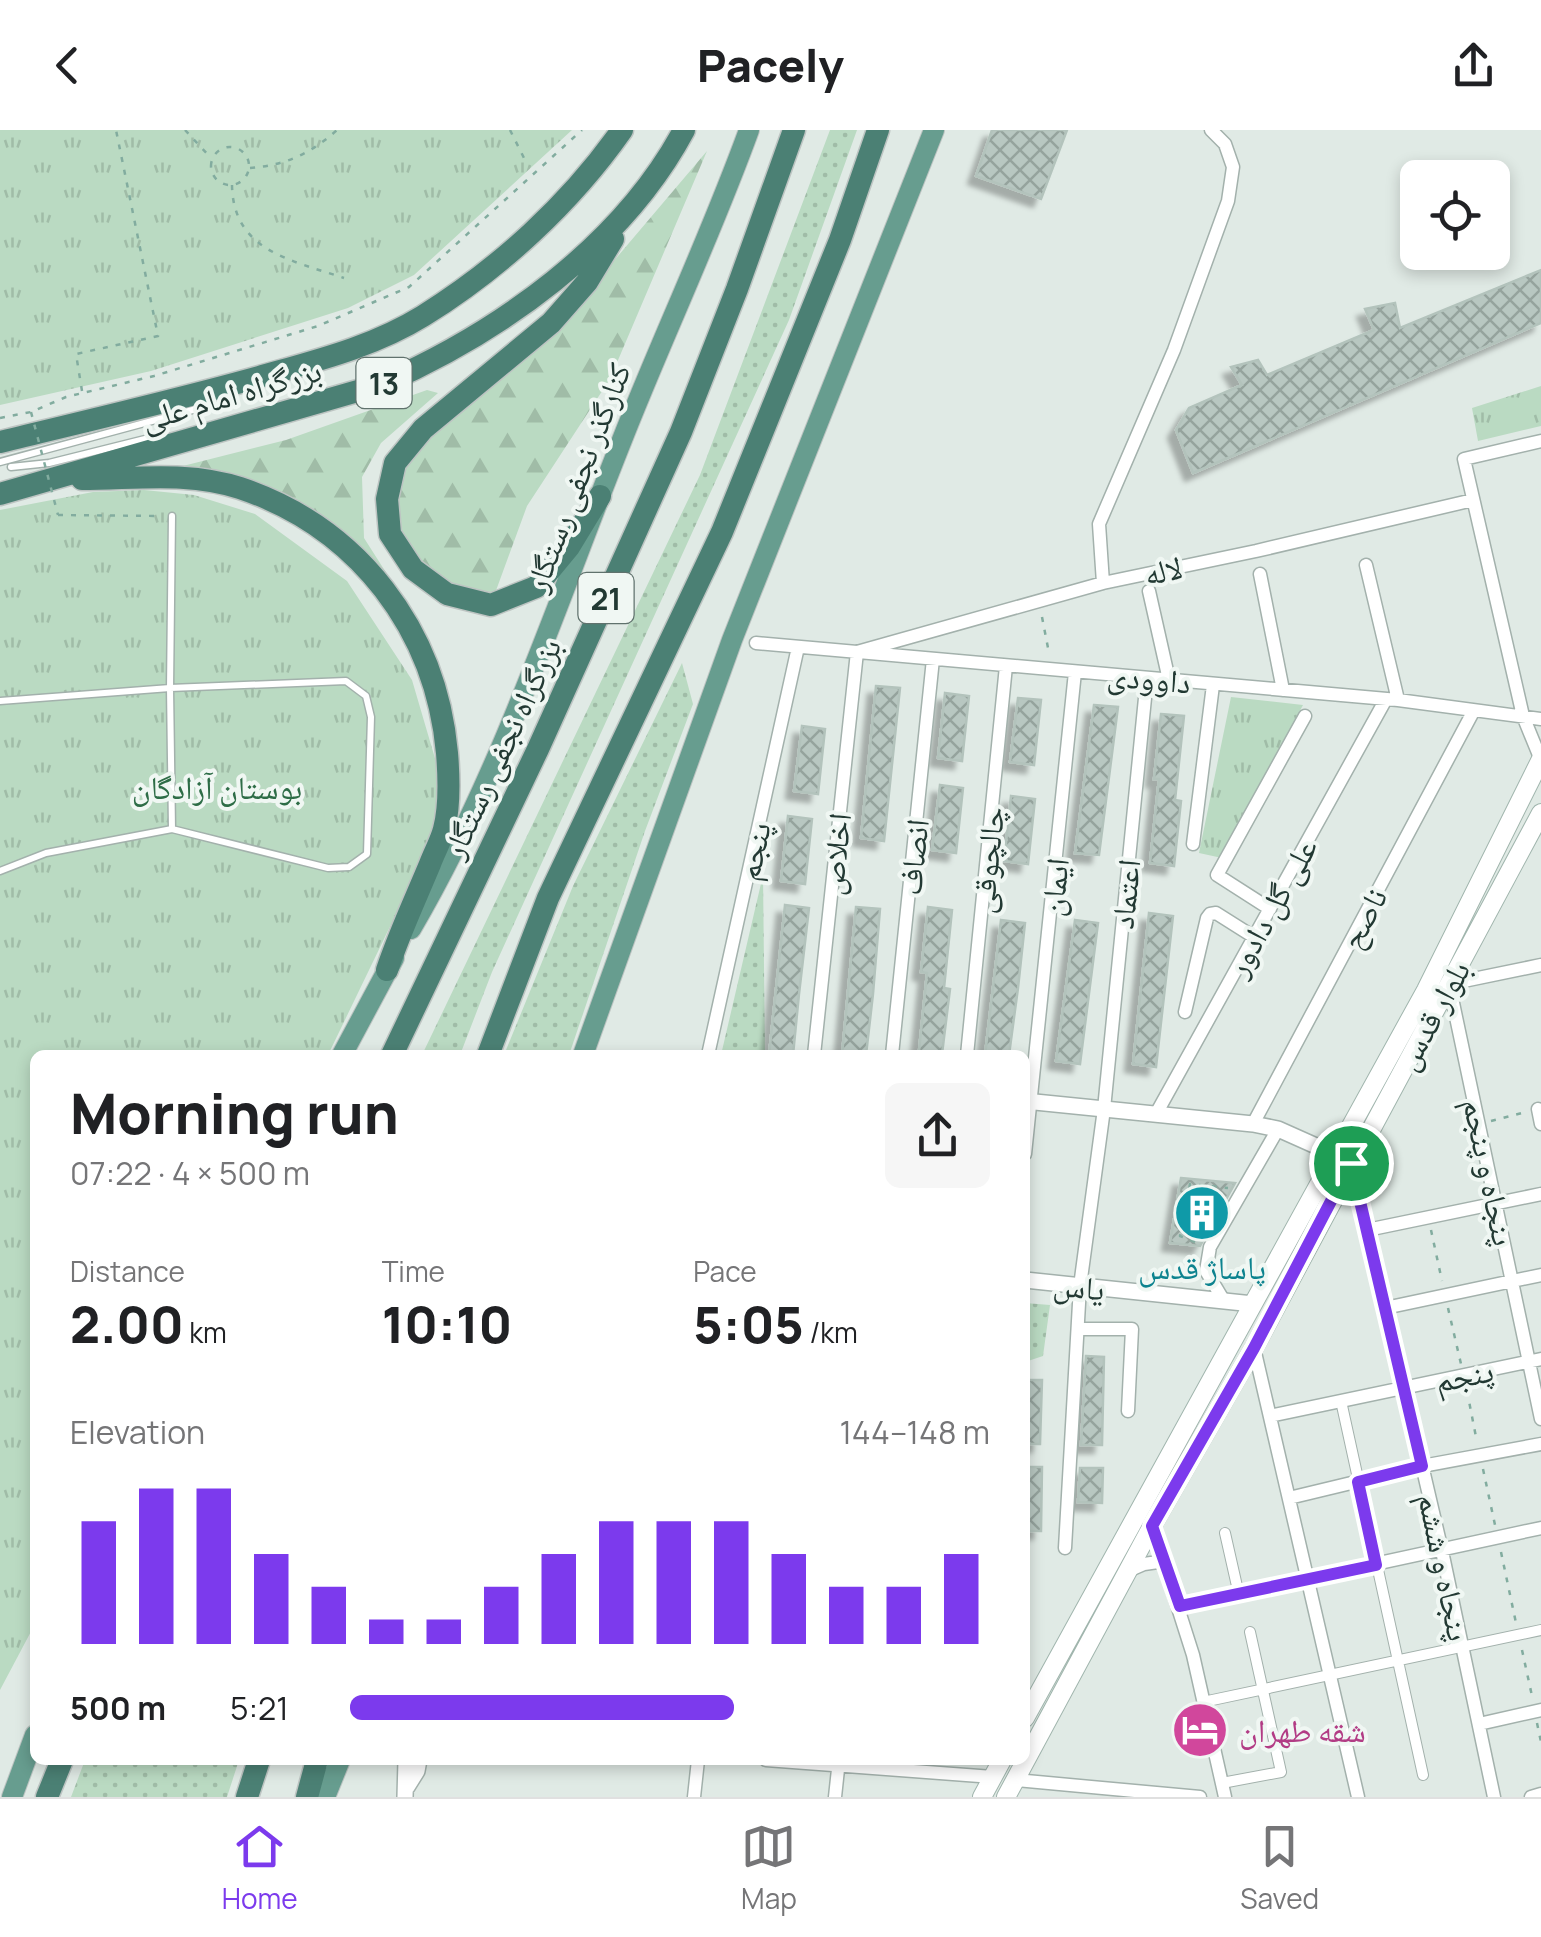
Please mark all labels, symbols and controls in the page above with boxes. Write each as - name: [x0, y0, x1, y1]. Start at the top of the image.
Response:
- text: Pacely: [697, 34, 844, 96]
- icon: back: [40, 38, 95, 93]
- icon: share: [1446, 38, 1501, 93]
- map controls: [1400, 160, 1510, 270]
- button: locate: [1400, 160, 1510, 270]
- street label: بزرگراه امام علی: [136, 347, 326, 441]
- street label: کنارگذر نجفی رستگار: [513, 357, 641, 598]
- road number: 13: [356, 358, 412, 408]
- street label: لاله: [1140, 545, 1186, 595]
- road number: 21: [578, 573, 634, 623]
- street label: بزرگراه نجفی رستگار: [430, 631, 571, 866]
- street label: داوودی: [1105, 652, 1193, 704]
- park label: بوستان آزادگان: [132, 765, 302, 809]
- street label: چالچوقی: [960, 805, 1014, 915]
- street label: اخلاص: [809, 811, 861, 897]
- street label: انصاف: [887, 817, 939, 897]
- street label: پنجم: [725, 818, 781, 884]
- street label: علی گل دادور: [1214, 830, 1327, 985]
- street label: ایمان: [1029, 856, 1079, 918]
- street label: اعتماد: [1099, 857, 1151, 931]
- street label: ناصح: [1329, 880, 1397, 956]
- street label: بلوار قدس: [1384, 952, 1480, 1078]
- text: Morning run: [70, 1075, 399, 1151]
- button: share: [885, 1083, 990, 1188]
- street label: پنجاه و پنجم: [1453, 1095, 1527, 1249]
- pin: [1309, 1121, 1394, 1206]
- icon: arrive: [1324, 1136, 1379, 1191]
- text: 07:22 · 4 × 500 m: [70, 1151, 310, 1195]
- building icon: پاساژ قدس: [1172, 1183, 1232, 1243]
- place label: پاساژ قدس: [1138, 1245, 1266, 1289]
- text: Distance: [70, 1252, 185, 1290]
- text: Time: [382, 1252, 445, 1290]
- text: Pace: [693, 1252, 757, 1290]
- street label: یاس: [1051, 1261, 1107, 1311]
- text: 2.00: [70, 1290, 184, 1358]
- text: 10:10: [382, 1290, 512, 1358]
- text: 5:05: [693, 1290, 804, 1358]
- text: km: [184, 1313, 227, 1351]
- text: /km: [804, 1313, 858, 1351]
- street label: پنجم: [1431, 1347, 1497, 1403]
- text: Elevation: [70, 1410, 205, 1454]
- text: 144–148 m: [839, 1410, 990, 1454]
- street label: پنجاه و ششم: [1408, 1489, 1482, 1645]
- text: 500 m: [70, 1686, 166, 1730]
- text: 5:21: [230, 1686, 289, 1730]
- hotel icon: شقه طهران: [1170, 1700, 1230, 1760]
- place label: شقه طهران: [1239, 1708, 1366, 1752]
- tab: Home: [222, 1819, 298, 1917]
- tab: Map: [741, 1819, 797, 1917]
- tab: Saved: [1240, 1819, 1319, 1917]

